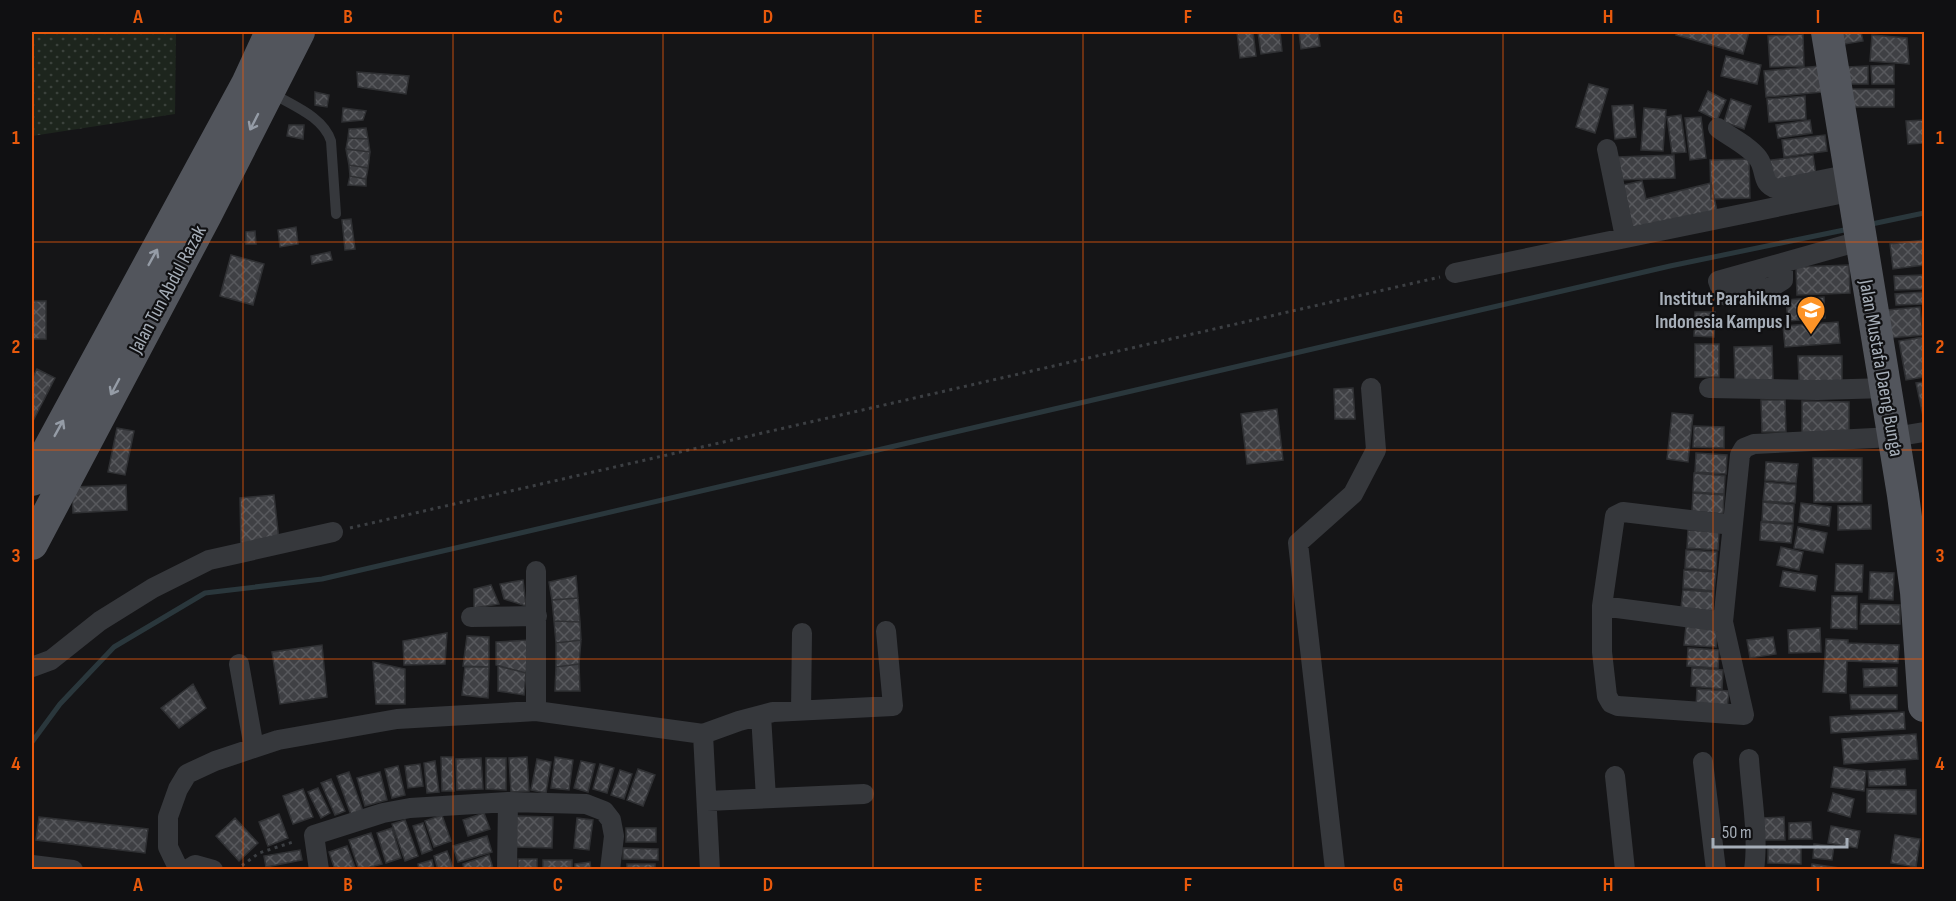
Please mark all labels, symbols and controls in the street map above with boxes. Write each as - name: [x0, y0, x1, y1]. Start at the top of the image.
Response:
- text: A: [132, 5, 143, 29]
- text: B: [343, 5, 353, 29]
- text: C: [553, 5, 563, 29]
- text: D: [763, 5, 773, 29]
- text: E: [974, 5, 982, 29]
- text: F: [1184, 5, 1192, 29]
- text: G: [1393, 5, 1403, 29]
- text: H: [1603, 5, 1613, 29]
- text: I: [1816, 5, 1820, 29]
- one-way arrow: [248, 112, 259, 130]
- text: 1: [12, 126, 20, 150]
- text: 1: [1936, 126, 1944, 150]
- street label: Jalan Tun Abdul Razak: [124, 221, 212, 359]
- one-way arrow: [147, 249, 159, 266]
- street label: Jalan Mustafa Daeng Bunga: [1853, 277, 1908, 458]
- place label: Institut Parahikma Indonesia Kampus I: [1655, 287, 1790, 334]
- school or university icon: Institut Parahikma Indonesia Kampus I: [1795, 294, 1827, 336]
- text: 2: [12, 335, 20, 359]
- text: 2: [1936, 335, 1944, 359]
- one-way arrow: [109, 378, 121, 395]
- one-way arrow: [54, 420, 66, 437]
- text: 3: [12, 544, 21, 568]
- text: 3: [1936, 544, 1945, 568]
- text: 4: [11, 752, 21, 776]
- text: 4: [1935, 752, 1945, 776]
- scale bar: [1713, 811, 1846, 849]
- text: 50 m: [1722, 822, 1752, 843]
- text: A: [132, 873, 143, 897]
- text: B: [343, 873, 353, 897]
- text: C: [553, 873, 563, 897]
- text: D: [763, 873, 773, 897]
- text: E: [974, 873, 982, 897]
- text: F: [1184, 873, 1192, 897]
- text: G: [1393, 873, 1403, 897]
- text: H: [1603, 873, 1613, 897]
- text: I: [1816, 873, 1820, 897]

